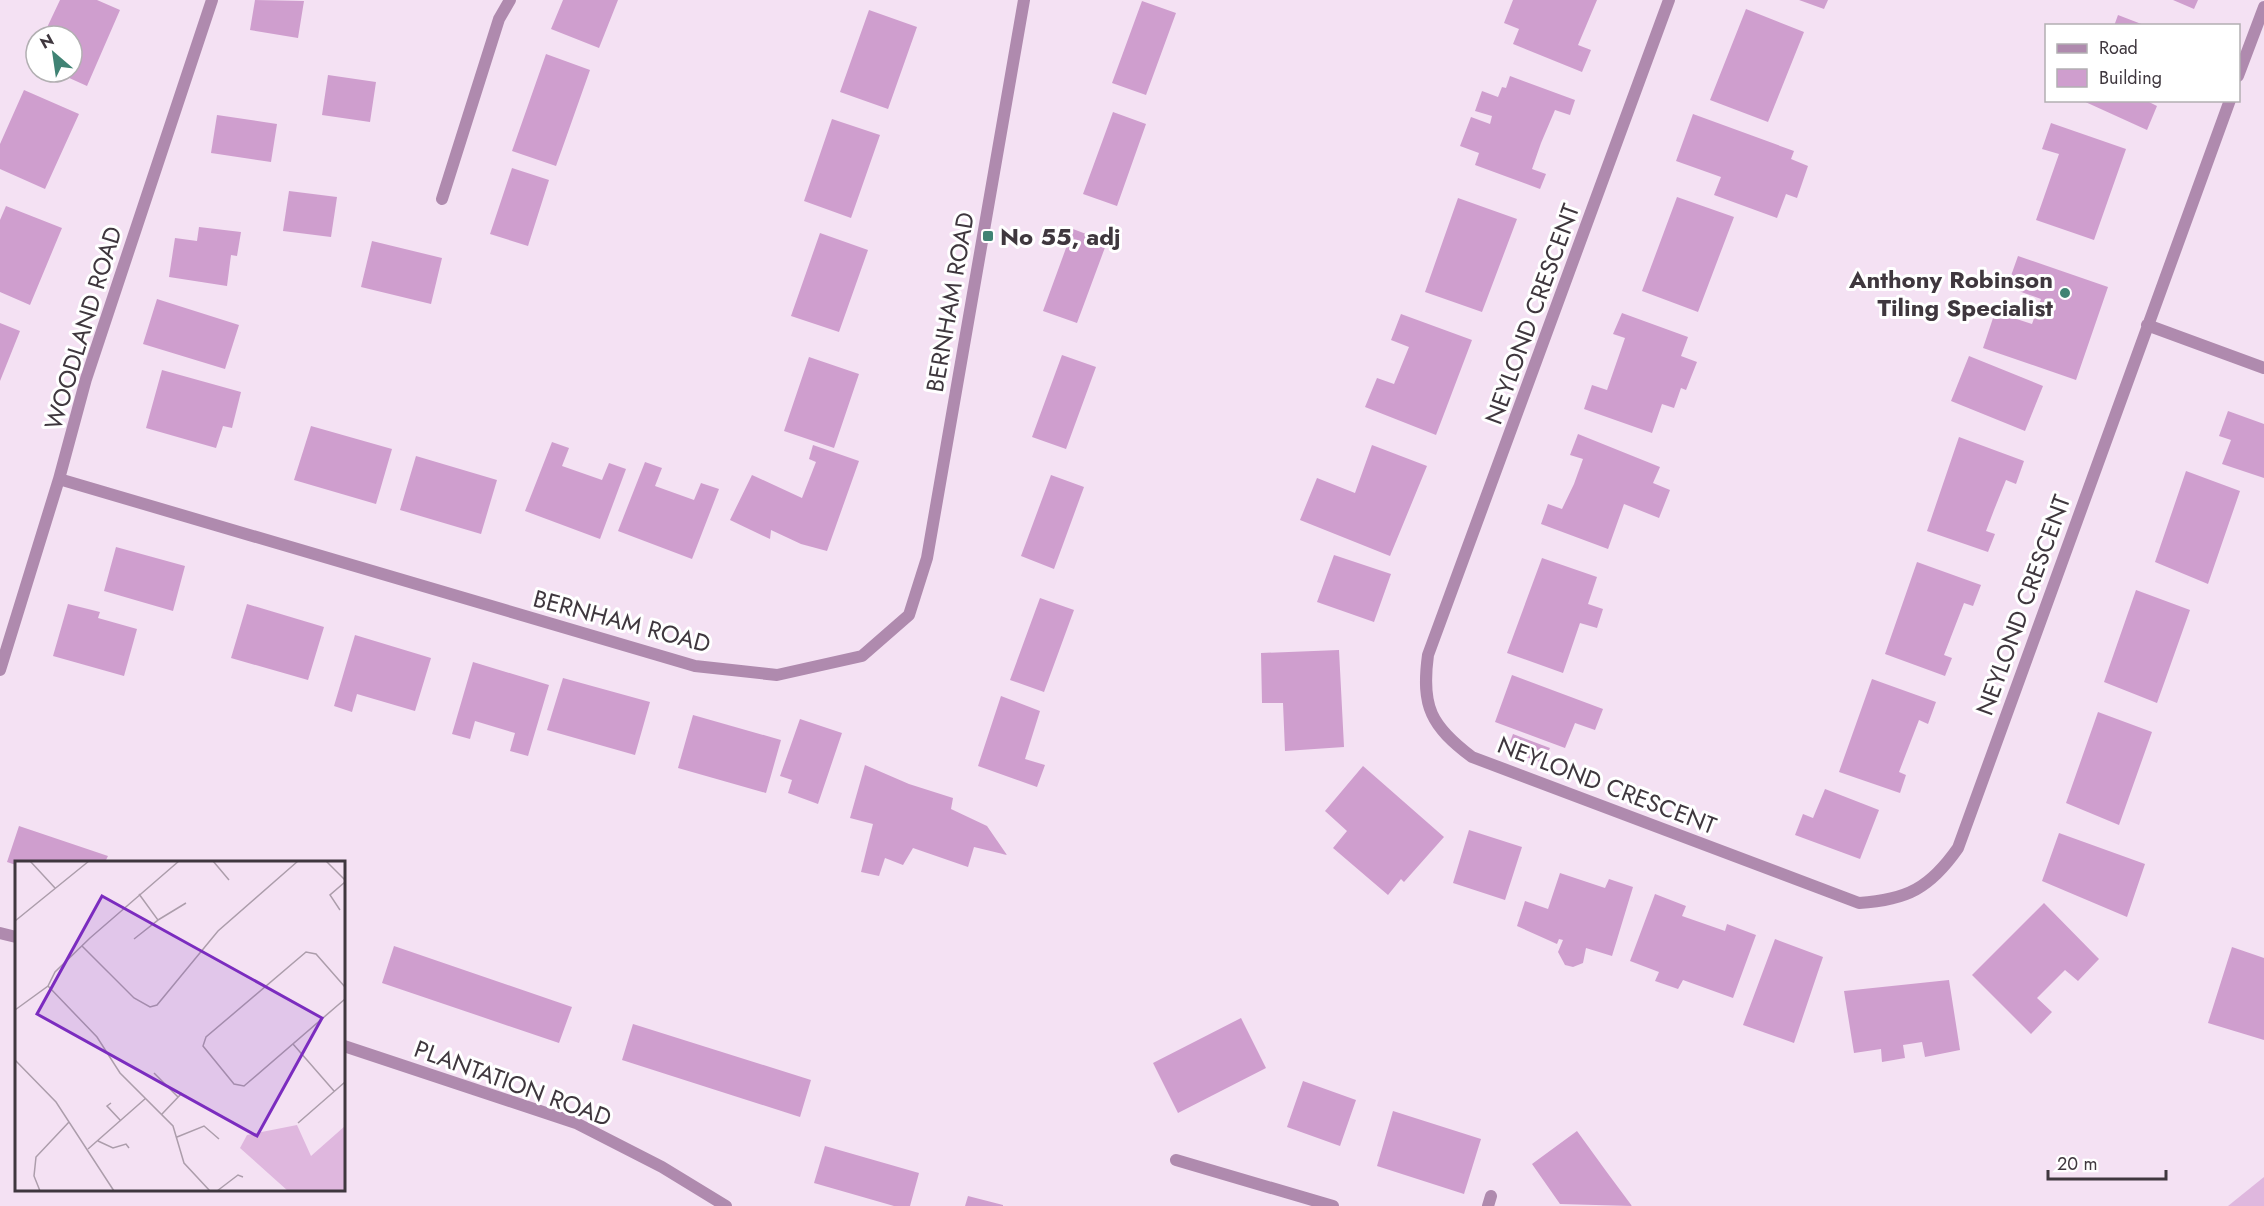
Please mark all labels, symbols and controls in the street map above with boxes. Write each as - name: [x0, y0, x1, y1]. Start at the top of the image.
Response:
- north arrow: [24, 24, 84, 84]
- legend: [2045, 24, 2240, 102]
- text: N: [36, 28, 58, 54]
- text: Road: [2099, 35, 2138, 61]
- text: Building: [2099, 65, 2162, 91]
- street label: NEYLOND CRESCENT: [1476, 199, 1588, 429]
- street label: BERNHAM ROAD: [917, 209, 983, 395]
- place label: No 55, adj: [1000, 219, 1121, 254]
- street label: WOODLAND ROAD: [35, 222, 131, 434]
- marker: No 55, adj: [981, 229, 995, 243]
- place label: Anthony Robinson Tiling Specialist: [1848, 262, 2053, 325]
- marker: Anthony Robinson Tiling Specialist: [2058, 286, 2072, 300]
- street label: NEYLOND CRESCENT: [1967, 490, 2079, 720]
- street label: BERNHAM ROAD: [530, 581, 714, 661]
- street label: NEYLOND CRESCENT: [1492, 727, 1722, 843]
- inset map: [15, 861, 345, 1191]
- street label: PLANTATION ROAD: [409, 1031, 617, 1135]
- scale bar: [2048, 1143, 2166, 1181]
- text: 20 m: [2057, 1151, 2097, 1177]

